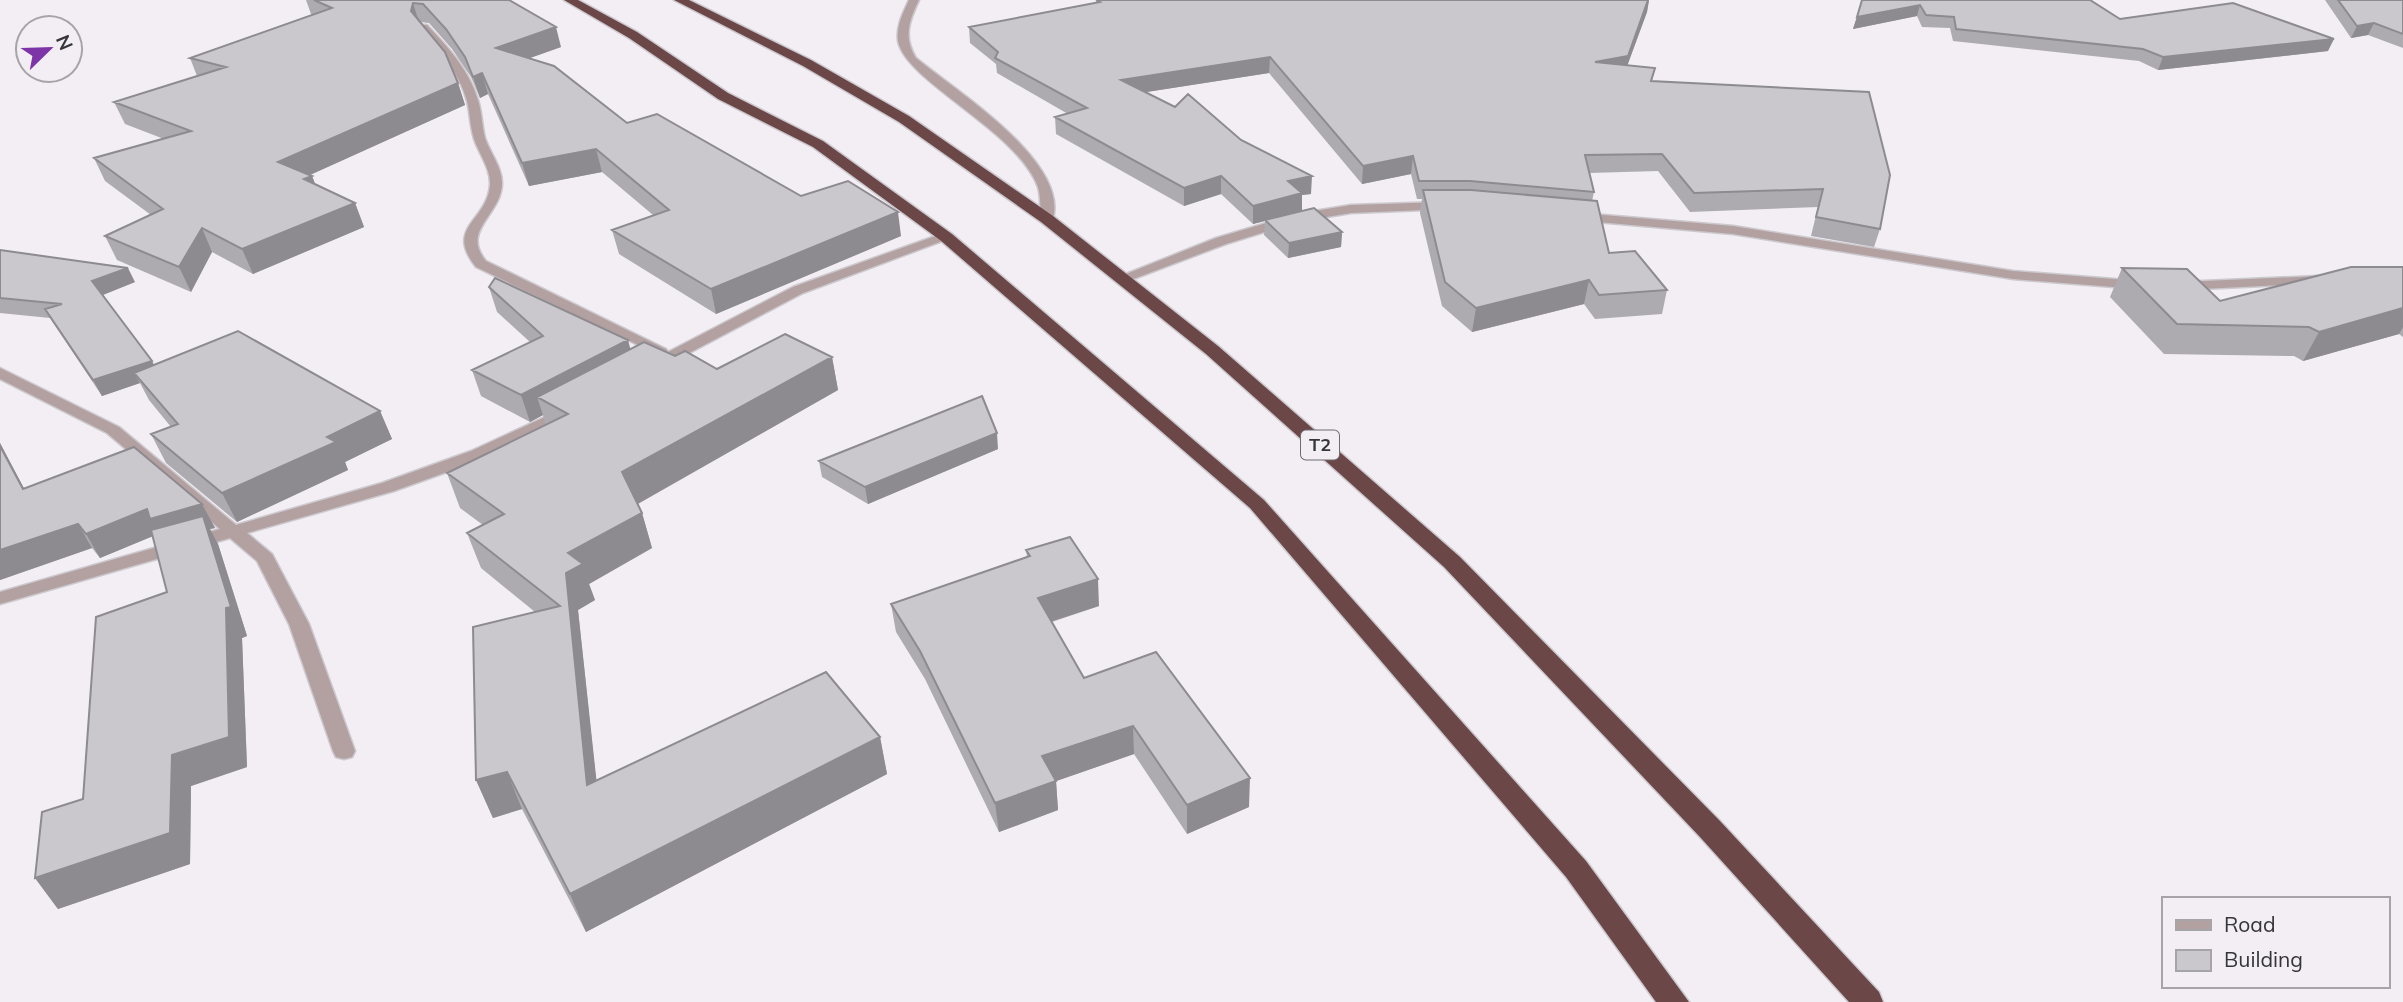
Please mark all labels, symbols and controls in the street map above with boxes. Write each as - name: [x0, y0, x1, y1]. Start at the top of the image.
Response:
- north arrow: [14, 14, 84, 84]
- text: N: [51, 31, 78, 54]
- road number: T2: [1301, 430, 1339, 460]
- legend: [2162, 897, 2389, 988]
- text: Road: [2224, 911, 2275, 937]
- text: Building: [2224, 946, 2303, 972]

